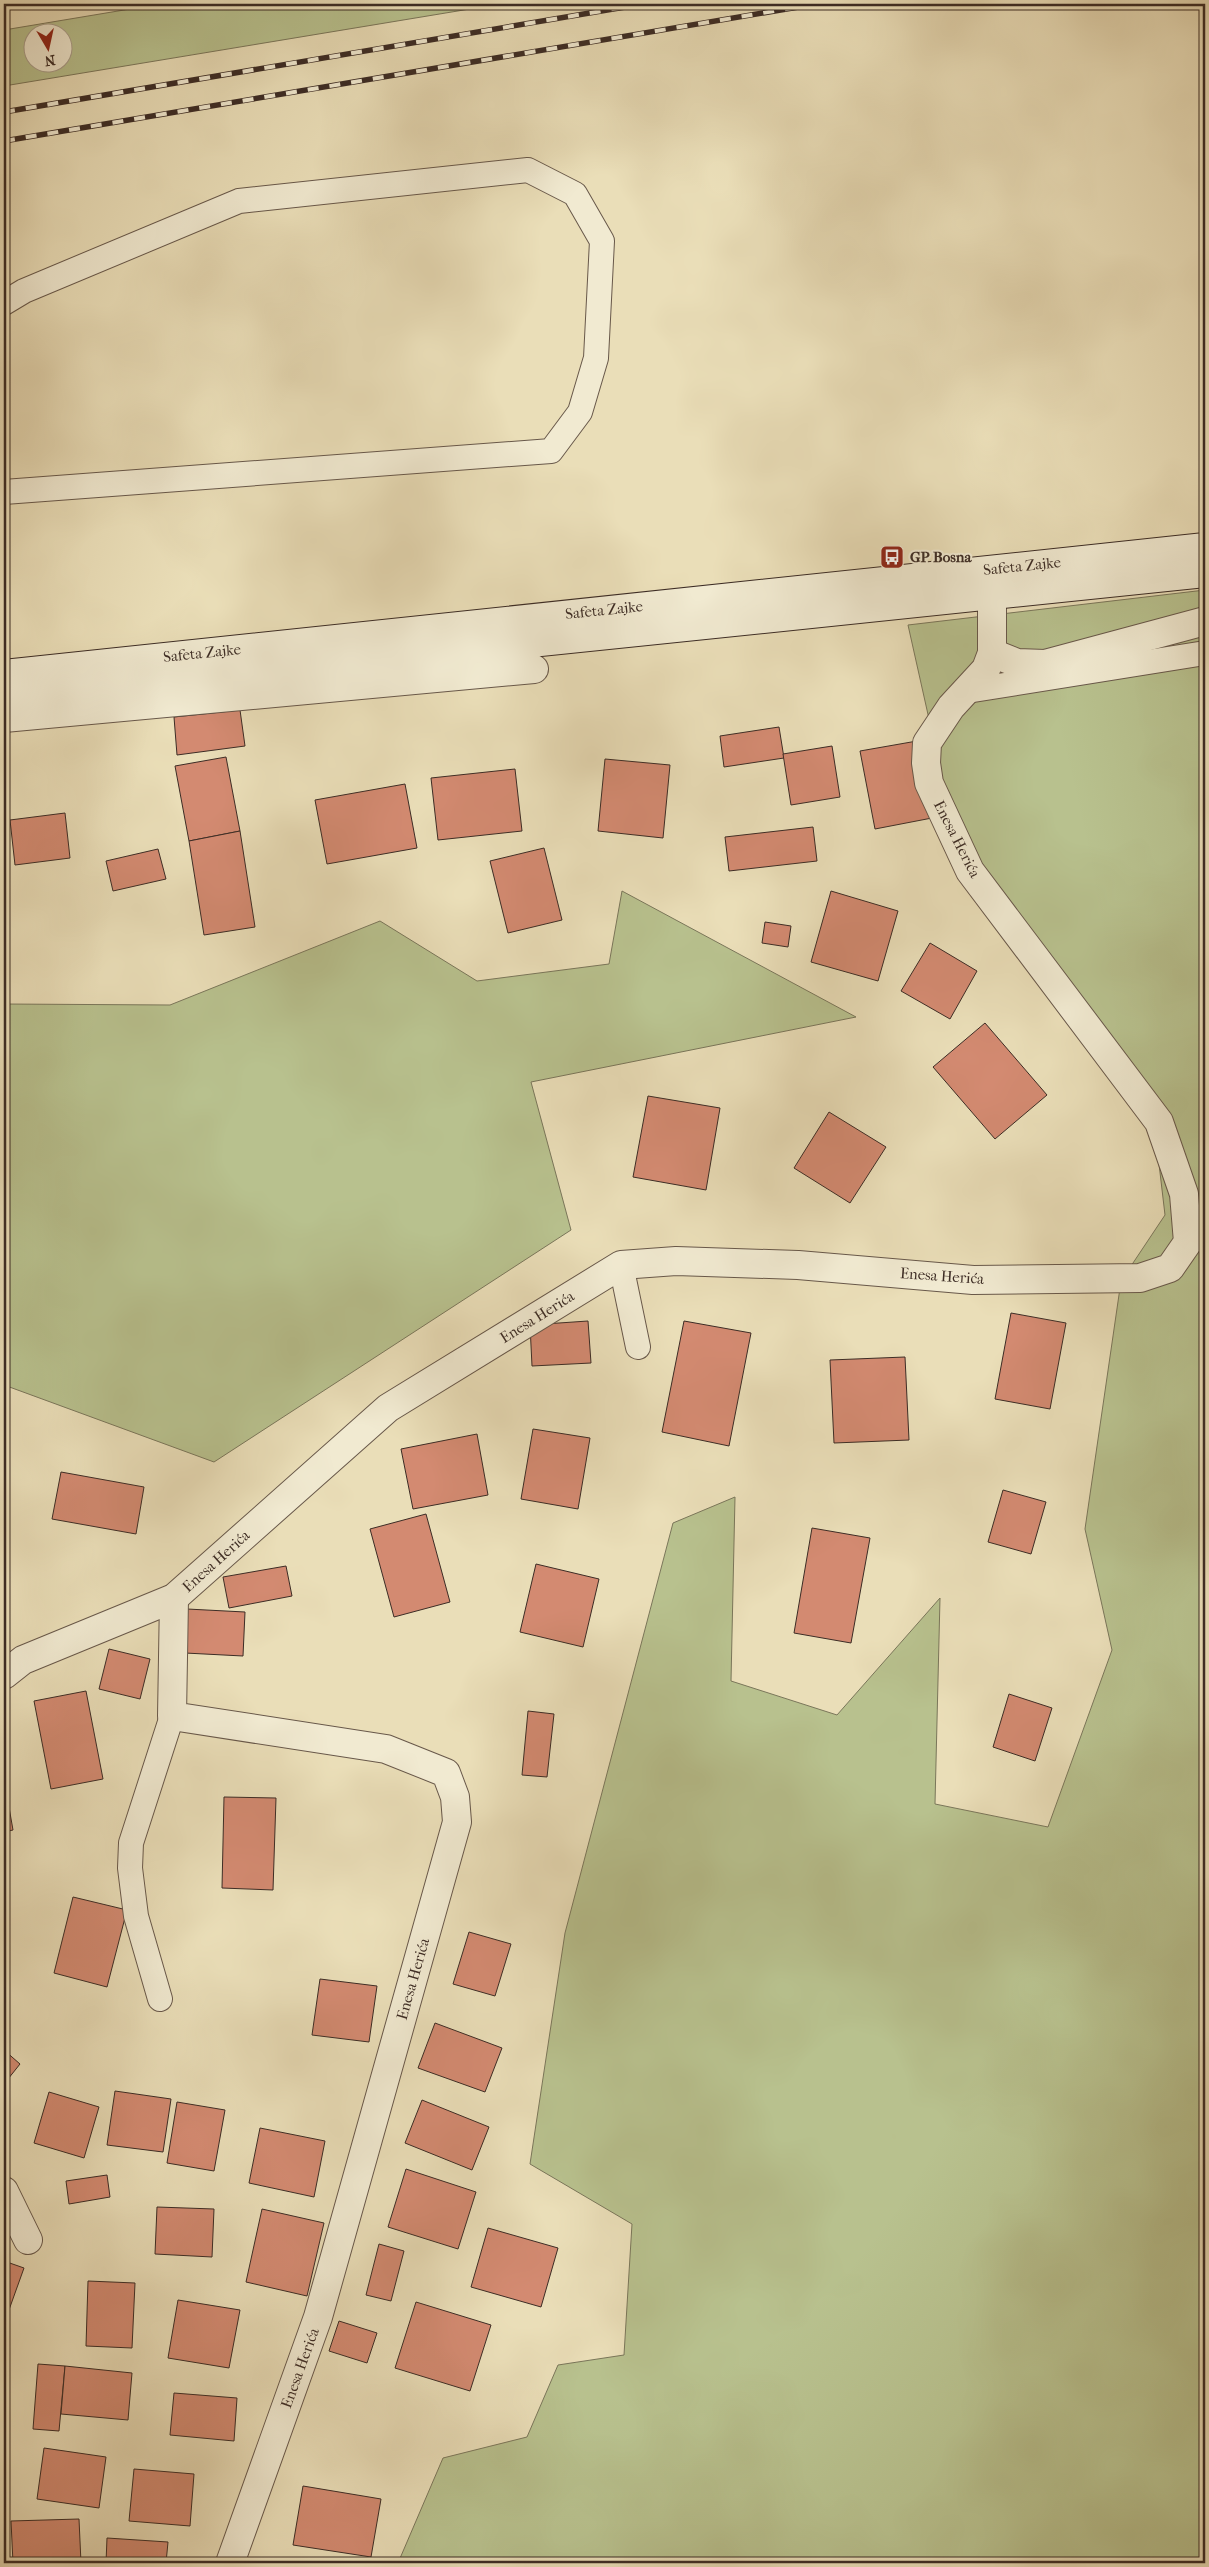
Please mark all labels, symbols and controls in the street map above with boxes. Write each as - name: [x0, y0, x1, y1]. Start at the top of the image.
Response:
- north arrow: [22, 22, 72, 72]
- text: N: [43, 51, 57, 70]
- bus stop icon: GP Bosna: [879, 544, 905, 570]
- place label: GP Bosna: [910, 548, 972, 566]
- street label: Safeta Zajke: [982, 553, 1062, 579]
- street label: Safeta Zajke: [564, 597, 644, 623]
- street label: Safeta Zajke: [162, 640, 242, 666]
- street label: Enesa Herića: [930, 797, 985, 882]
- street label: Enesa Herića: [899, 1264, 986, 1288]
- street label: Enesa Herića: [497, 1286, 578, 1347]
- street label: Enesa Herića: [179, 1525, 254, 1596]
- street label: Enesa Herića: [393, 1935, 434, 2022]
- street label: Enesa Herića: [277, 2324, 323, 2411]

